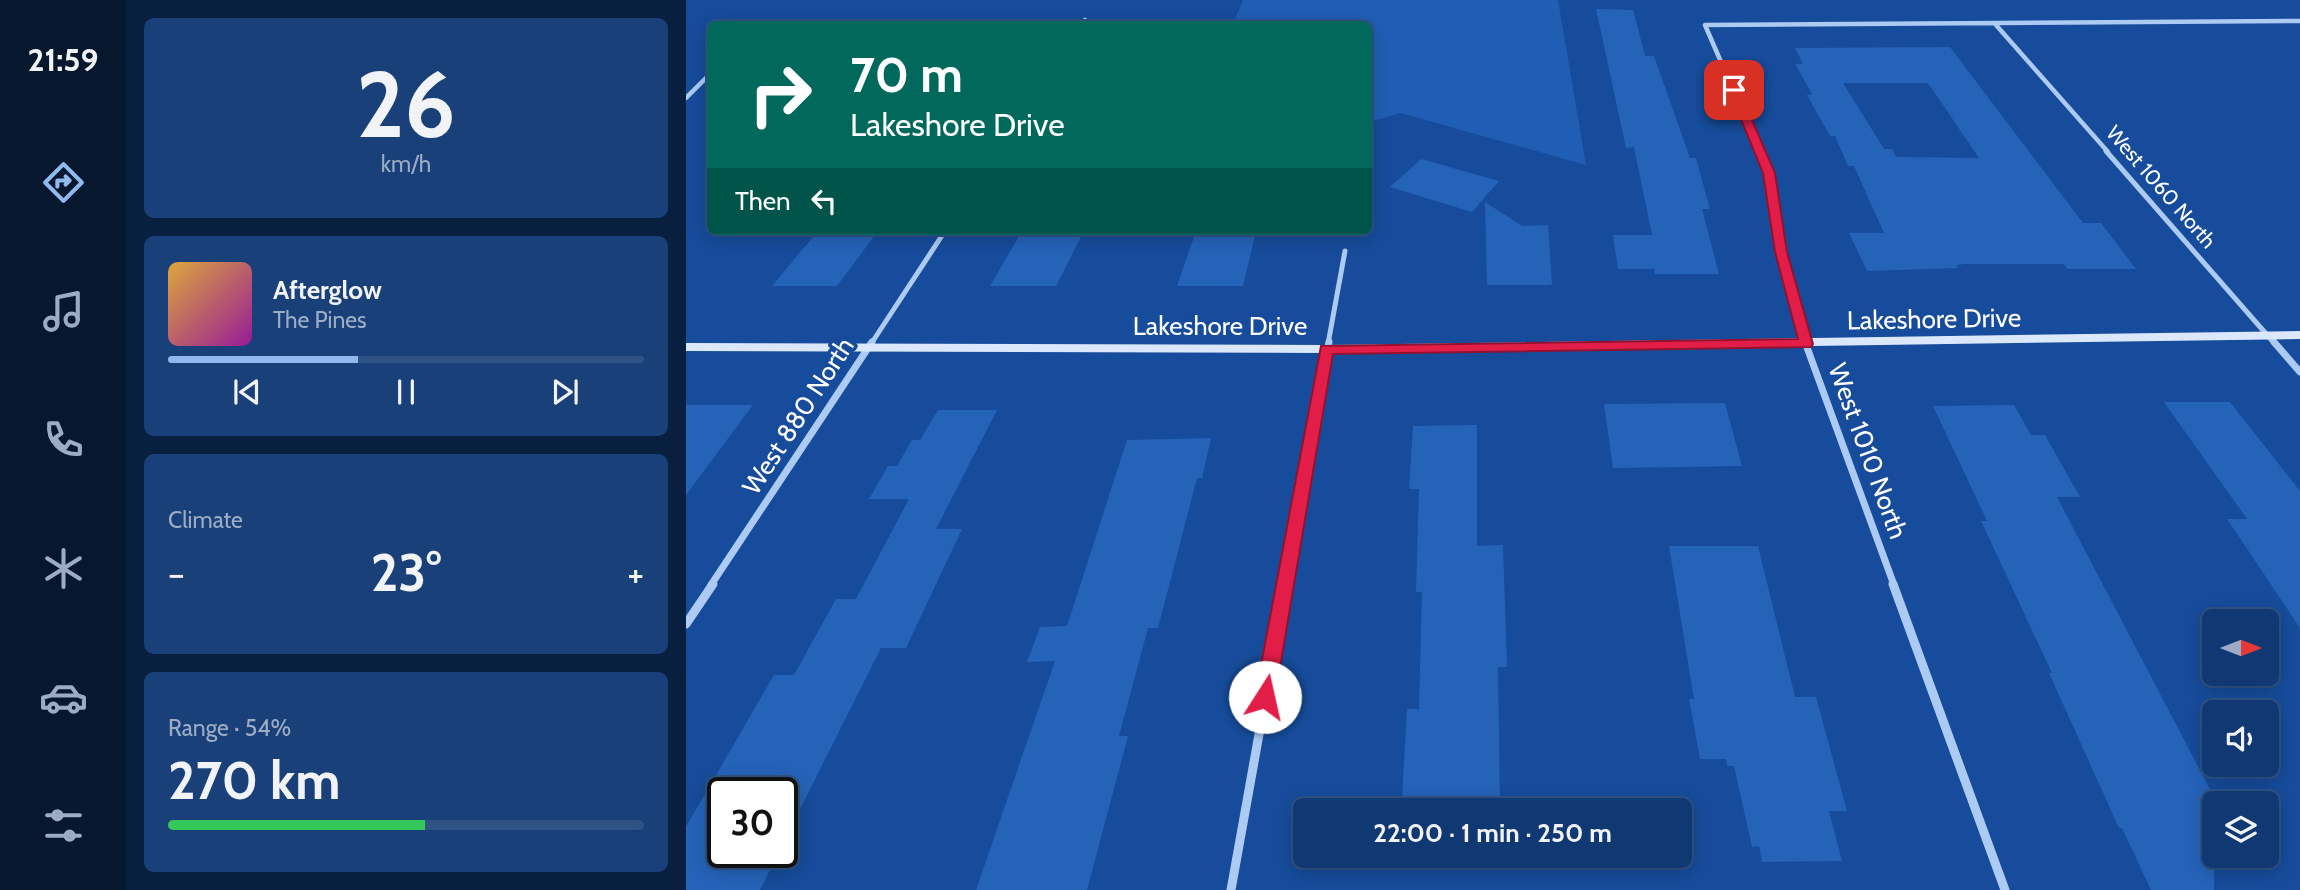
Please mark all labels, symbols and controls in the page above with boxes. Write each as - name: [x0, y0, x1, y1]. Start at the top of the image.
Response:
- text: 21:59: [27, 40, 99, 79]
- text: 70 m: [850, 45, 963, 104]
- text: 26: [356, 49, 456, 160]
- icon: right: [735, 49, 826, 140]
- pin: [1704, 60, 1764, 120]
- icon: arrive: [1715, 71, 1753, 109]
- text: Lakeshore Drive: [850, 105, 1065, 144]
- street label: West 1060 North: [2101, 120, 2221, 253]
- text: km/h: [381, 150, 431, 178]
- icon: directions: [39, 158, 88, 207]
- icon: left: [805, 182, 843, 220]
- text: Then: [735, 185, 791, 217]
- text: Afterglow: [273, 274, 382, 306]
- icon: music: [39, 287, 88, 336]
- street label: Lakeshore Drive: [1847, 301, 2021, 337]
- text: The Pines: [273, 306, 367, 334]
- street label: Lakeshore Drive: [1133, 310, 1307, 342]
- street label: West 880 North: [735, 331, 861, 501]
- street label: West 1010 North: [1821, 359, 1915, 543]
- icon: previous: [228, 373, 266, 411]
- icon: pause: [387, 373, 425, 411]
- icon: next: [546, 373, 584, 411]
- icon: phone: [39, 415, 88, 464]
- text: Climate: [168, 506, 243, 534]
- text: 23°: [371, 541, 441, 604]
- icon: climate: [39, 544, 88, 593]
- text: −: [168, 550, 185, 597]
- text: +: [627, 550, 644, 597]
- north arrow: [2202, 609, 2278, 686]
- map controls: [2202, 609, 2279, 868]
- position arrow: [1228, 660, 1302, 734]
- icon: car: [39, 673, 88, 722]
- button: sound: [2202, 700, 2279, 777]
- text: Range · 54%: [168, 714, 291, 742]
- text: 270 km: [168, 749, 340, 812]
- speed limit sign: 30: [707, 777, 798, 868]
- button: layers: [2202, 791, 2279, 868]
- icon: filters: [39, 801, 88, 850]
- text: 22:00 · 1 min · 250 m: [1373, 817, 1612, 849]

